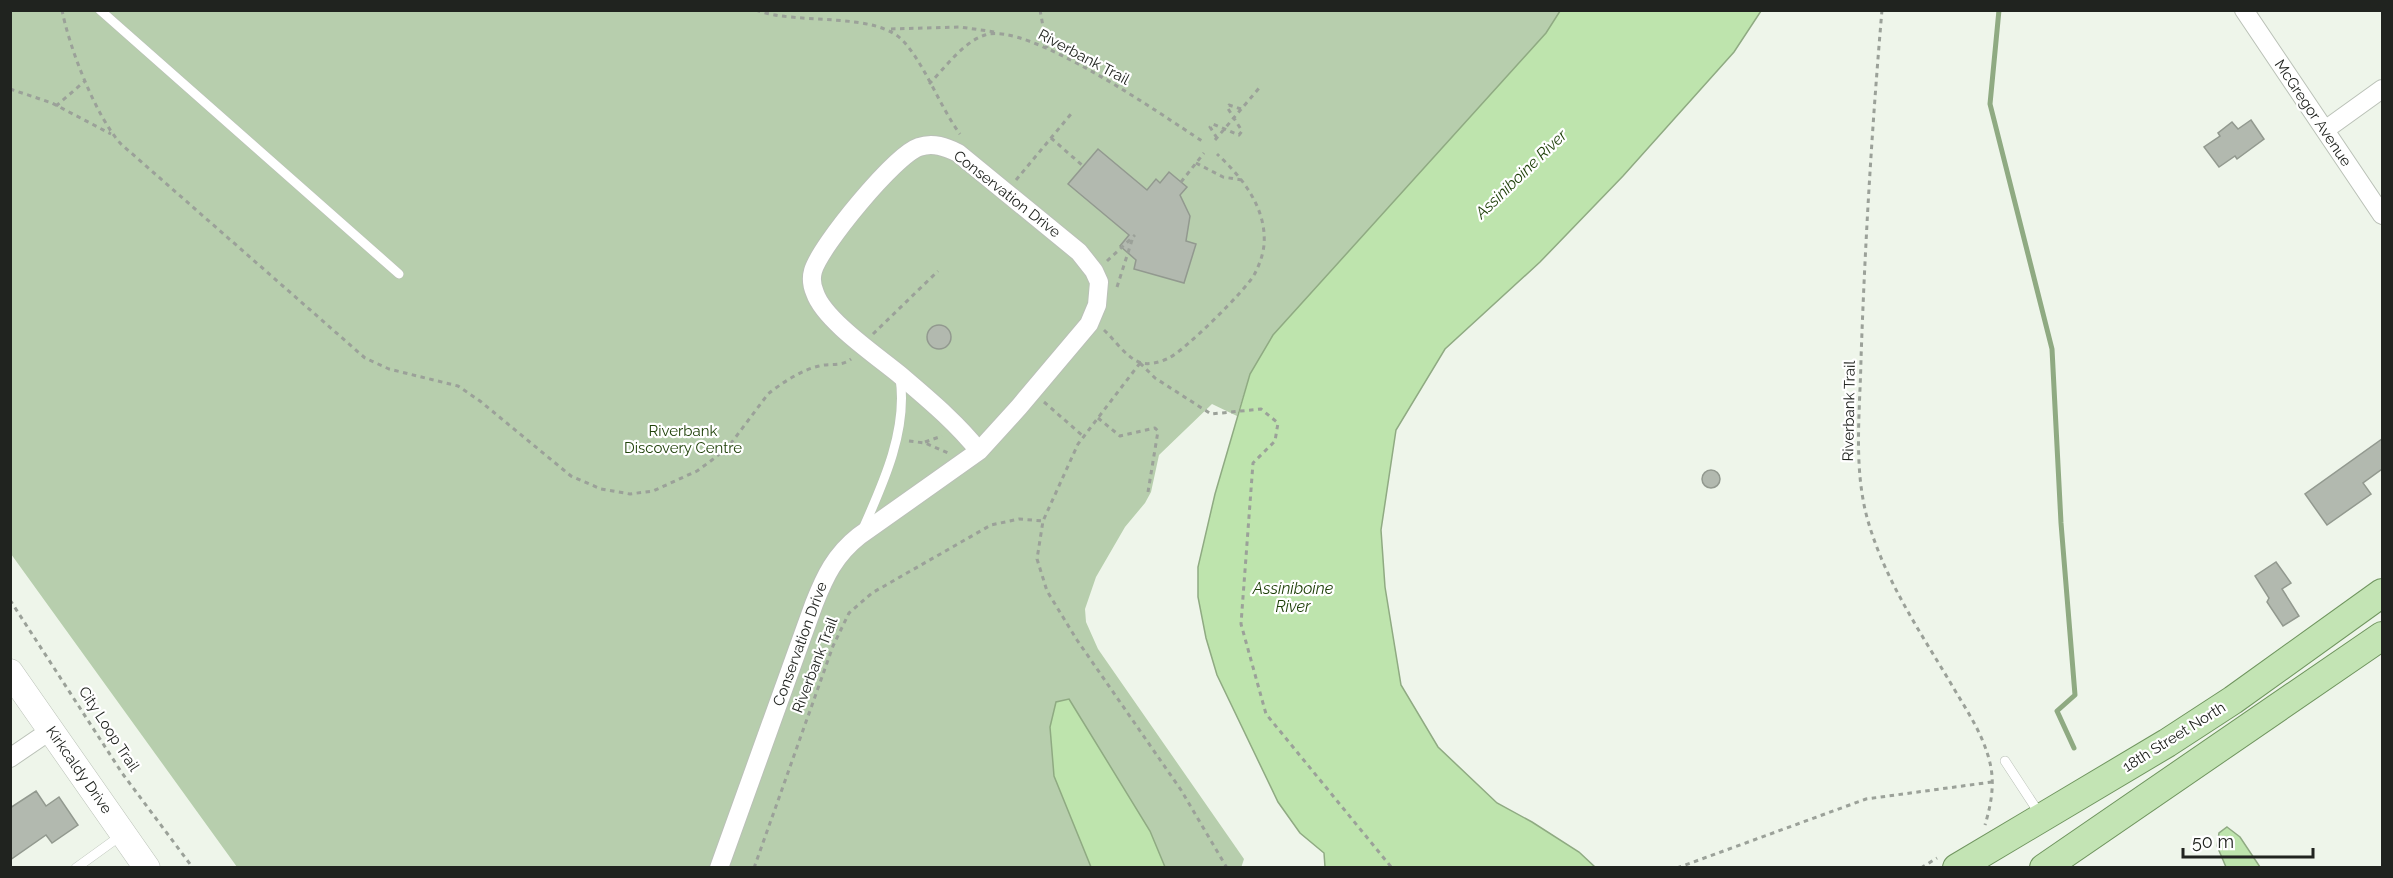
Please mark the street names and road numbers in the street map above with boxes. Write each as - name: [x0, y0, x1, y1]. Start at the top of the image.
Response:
- street label: Riverbank Trail: [1035, 25, 1134, 89]
- street label: McGregor Avenue: [2271, 56, 2355, 170]
- street label: Conservation Drive: [950, 147, 1064, 241]
- street label: Riverbank Trail: [1839, 360, 1859, 462]
- street label: Conservation Drive: [769, 579, 831, 709]
- street label: Riverbank Trail: [789, 614, 842, 715]
- street label: City Loop Trail: [75, 683, 144, 776]
- street label: 18th Street North: [2119, 698, 2229, 776]
- street label: Kirkcaldy Drive: [42, 723, 116, 817]

